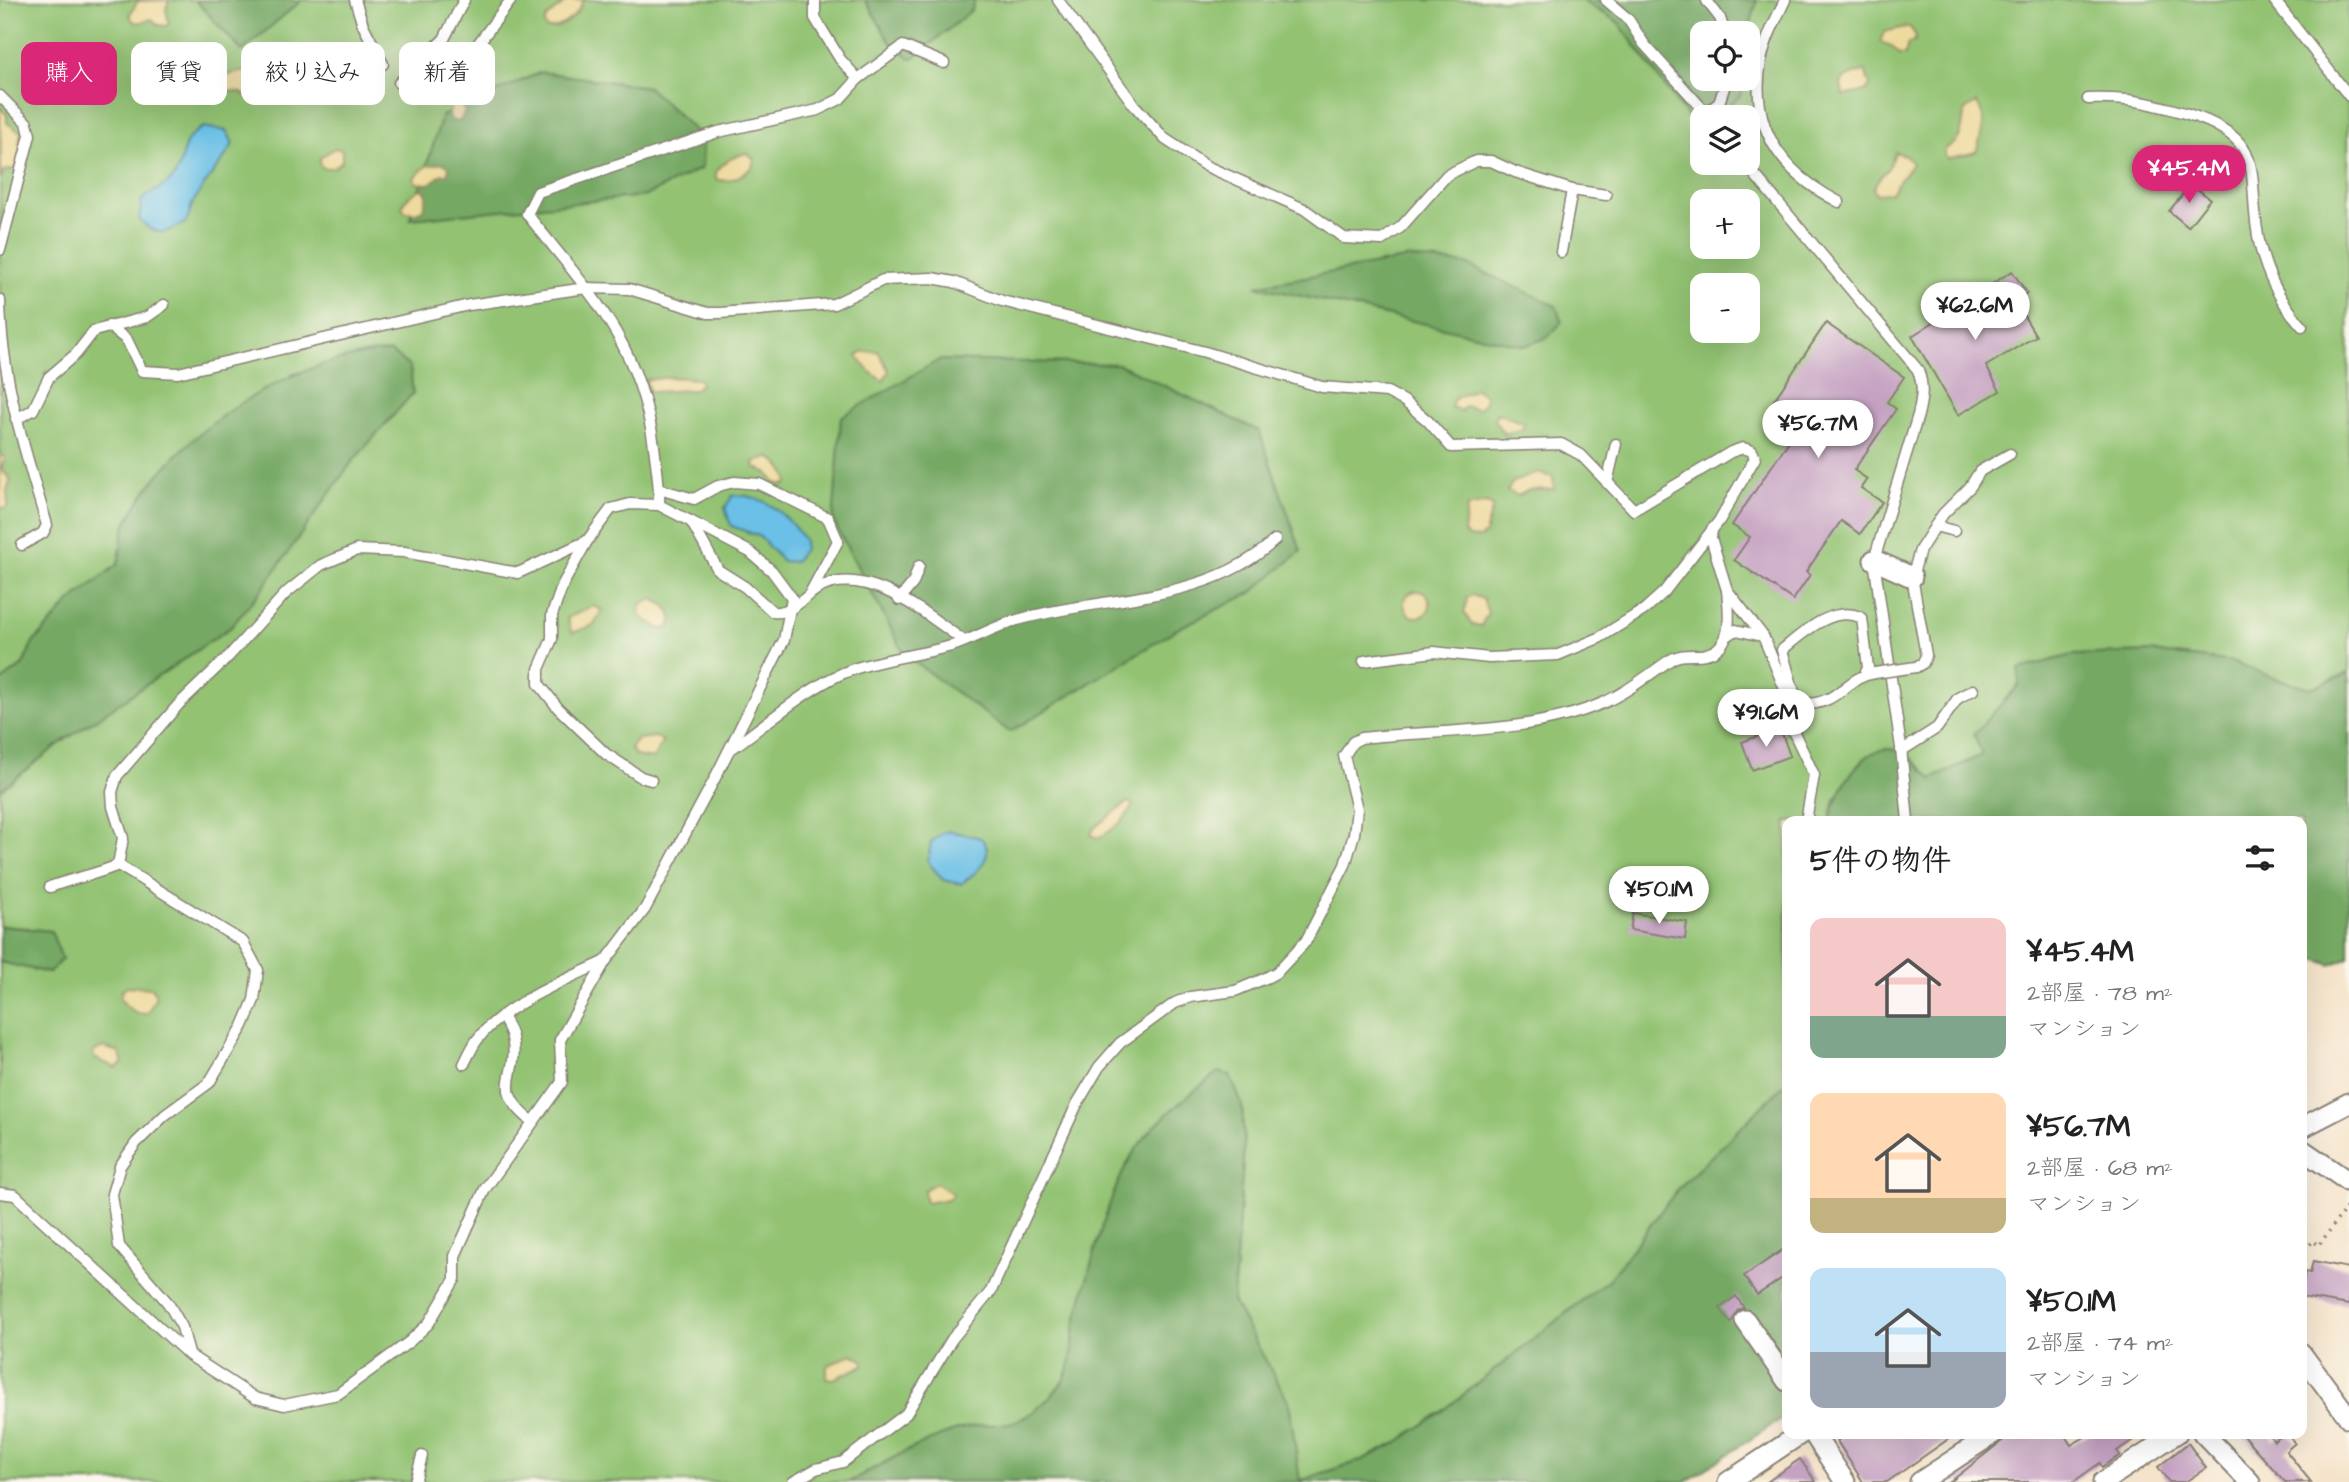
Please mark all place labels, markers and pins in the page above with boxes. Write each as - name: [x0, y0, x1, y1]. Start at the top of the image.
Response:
- pin: ¥45.4M: [2132, 146, 2246, 205]
- pin: ¥62.6M: [1918, 282, 2032, 342]
- pin: ¥56.7M: [1761, 400, 1875, 460]
- pin: ¥91.6M: [1709, 690, 1823, 749]
- pin: ¥50.1M: [1602, 866, 1716, 926]

